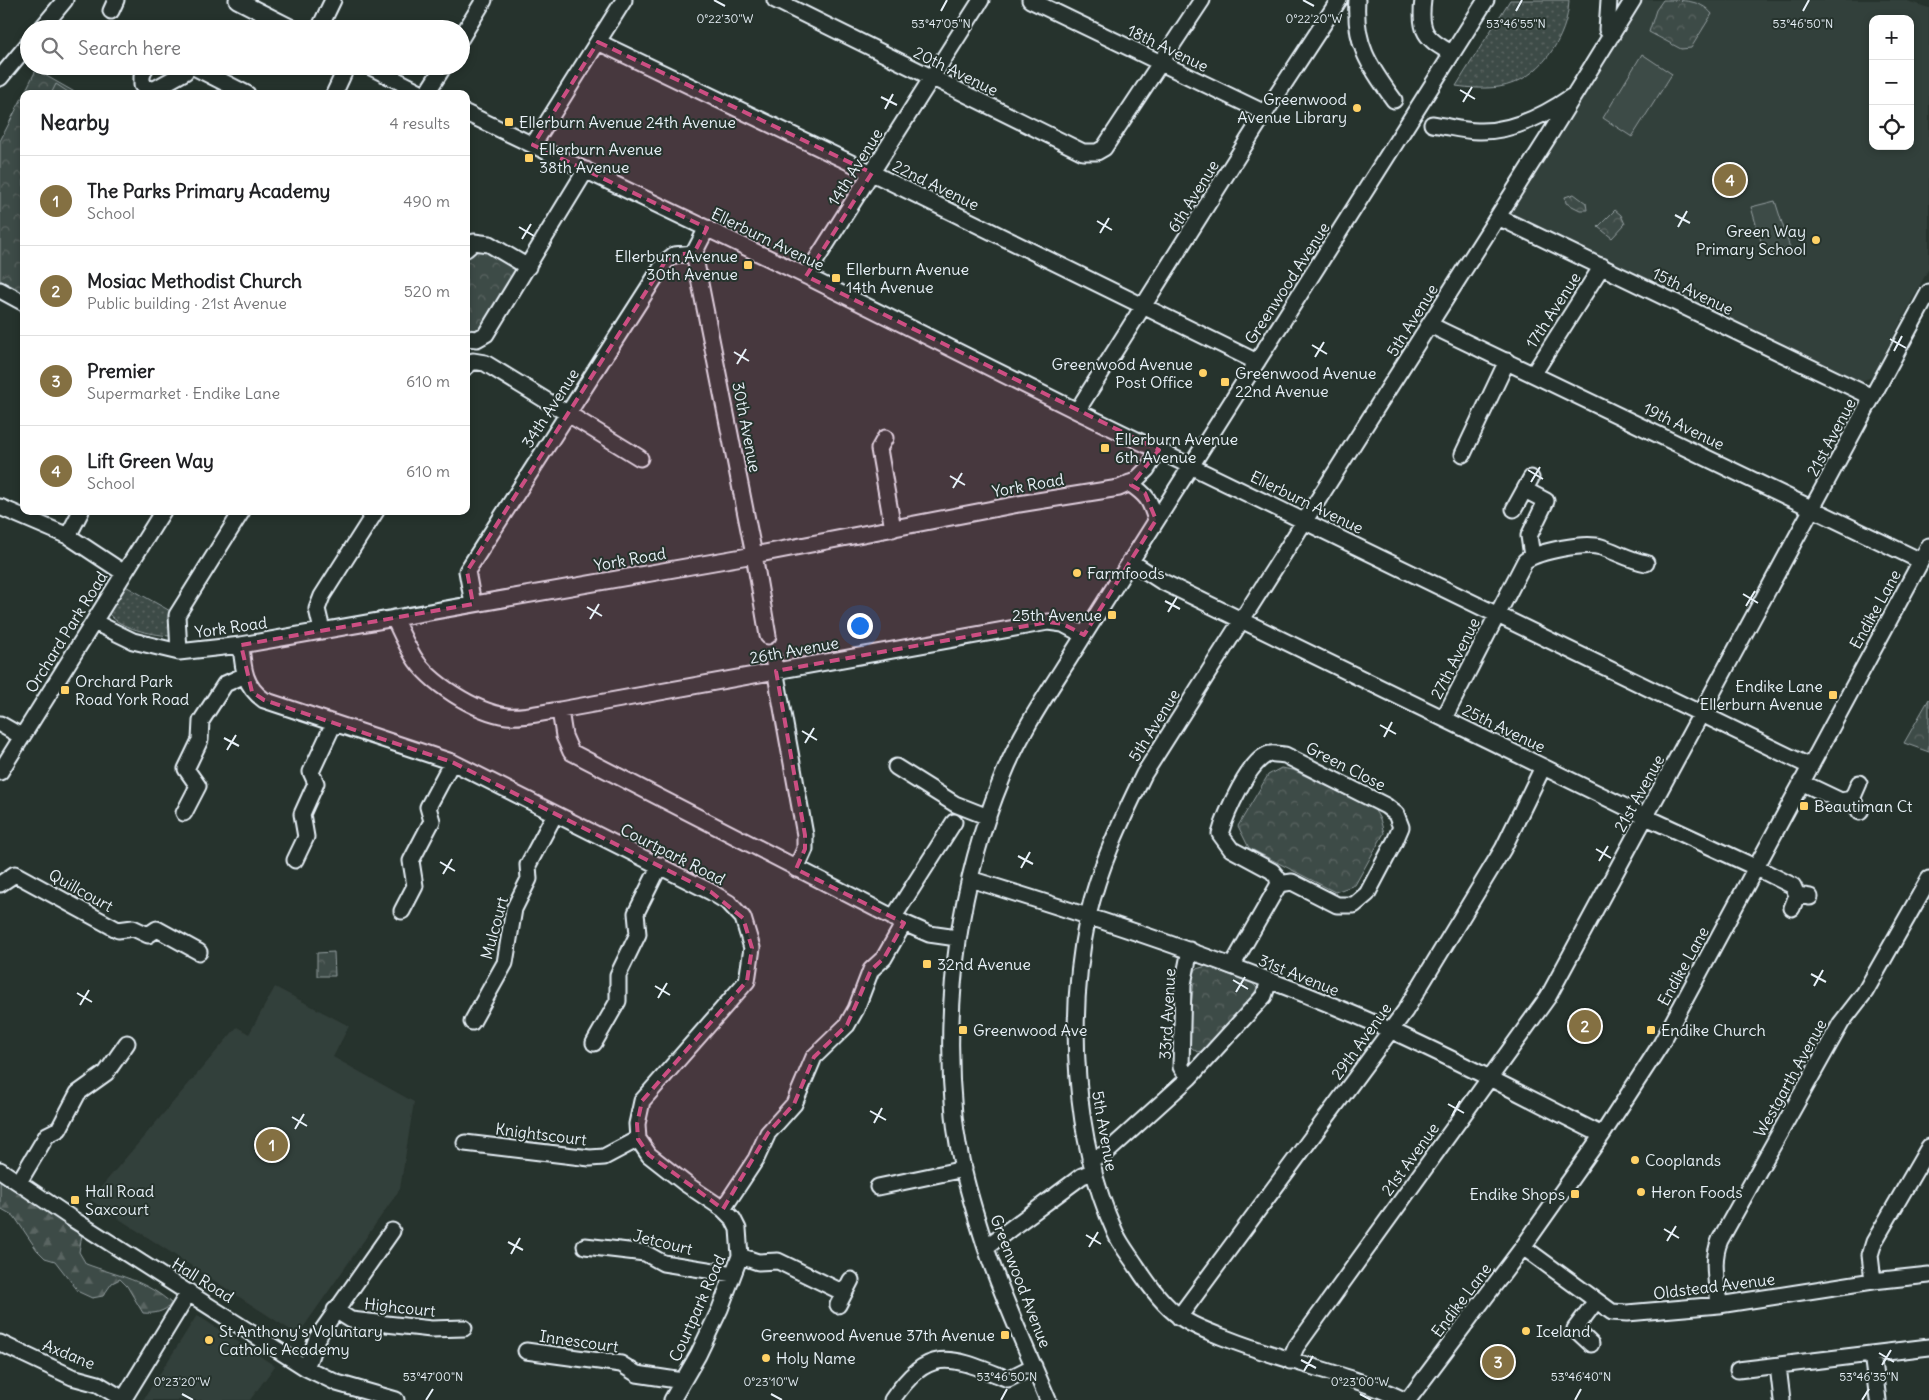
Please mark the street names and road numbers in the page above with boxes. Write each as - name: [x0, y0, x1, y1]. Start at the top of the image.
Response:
- street label: 18th Avenue: [1124, 20, 1212, 76]
- street label: 20th Avenue: [911, 42, 1001, 100]
- street label: 14th Avenue: [823, 125, 887, 209]
- street label: 22nd Avenue: [890, 155, 982, 215]
- street label: 6th Avenue: [1163, 156, 1223, 236]
- street label: Ellerburn Avenue: [708, 203, 828, 275]
- street label: Greenwood Avenue: [1240, 218, 1334, 348]
- street label: 15th Avenue: [1649, 263, 1737, 319]
- street label: 17th Avenue: [1521, 268, 1585, 352]
- street label: 5th Avenue: [1382, 280, 1442, 360]
- street label: 34th Avenue: [517, 365, 583, 451]
- street label: 30th Avenue: [728, 380, 766, 474]
- street label: 21st Avenue: [1802, 395, 1860, 479]
- street label: 19th Avenue: [1640, 398, 1728, 454]
- street label: Ellerburn Avenue: [1247, 466, 1367, 538]
- street label: York Road: [990, 469, 1066, 501]
- street label: York Road: [592, 543, 668, 575]
- street label: Endike Lane: [1845, 566, 1905, 652]
- street label: Orchard Park Road: [21, 568, 111, 696]
- street label: York Road: [194, 612, 268, 642]
- street label: 27th Avenue: [1426, 614, 1484, 702]
- street label: 26th Avenue: [748, 632, 840, 668]
- street label: 5th Avenue: [1124, 685, 1184, 765]
- street label: 25th Avenue: [1459, 699, 1549, 757]
- street label: Green Close: [1303, 737, 1389, 795]
- street label: 21st Avenue: [1610, 751, 1668, 835]
- street label: Courtpark Road: [617, 819, 729, 889]
- street label: Quillcourt: [45, 864, 117, 916]
- street label: Mulcourt: [476, 894, 512, 962]
- street label: Endike Lane: [1653, 923, 1713, 1009]
- street label: 31st Avenue: [1256, 950, 1342, 1000]
- street label: 33rd Avenue: [1155, 968, 1179, 1060]
- street label: 29th Avenue: [1326, 999, 1396, 1083]
- street label: Westgarth Avenue: [1749, 1015, 1831, 1141]
- street label: 5th Avenue: [1088, 1089, 1122, 1173]
- street label: Knightscourt: [494, 1118, 588, 1150]
- street label: 21st Avenue: [1377, 1119, 1443, 1199]
- street label: Greenwood Avenue: [986, 1211, 1056, 1351]
- street label: Jetcourt: [631, 1225, 695, 1259]
- street label: Courtpark Road: [664, 1251, 730, 1365]
- street label: Hall Road: [168, 1253, 238, 1307]
- street label: Endike Lane: [1427, 1259, 1495, 1341]
- street label: Oldstead Avenue: [1652, 1269, 1776, 1303]
- street label: Highcourt: [363, 1293, 437, 1321]
- street label: Innescourt: [538, 1326, 620, 1357]
- street label: Axdane: [40, 1335, 98, 1373]

